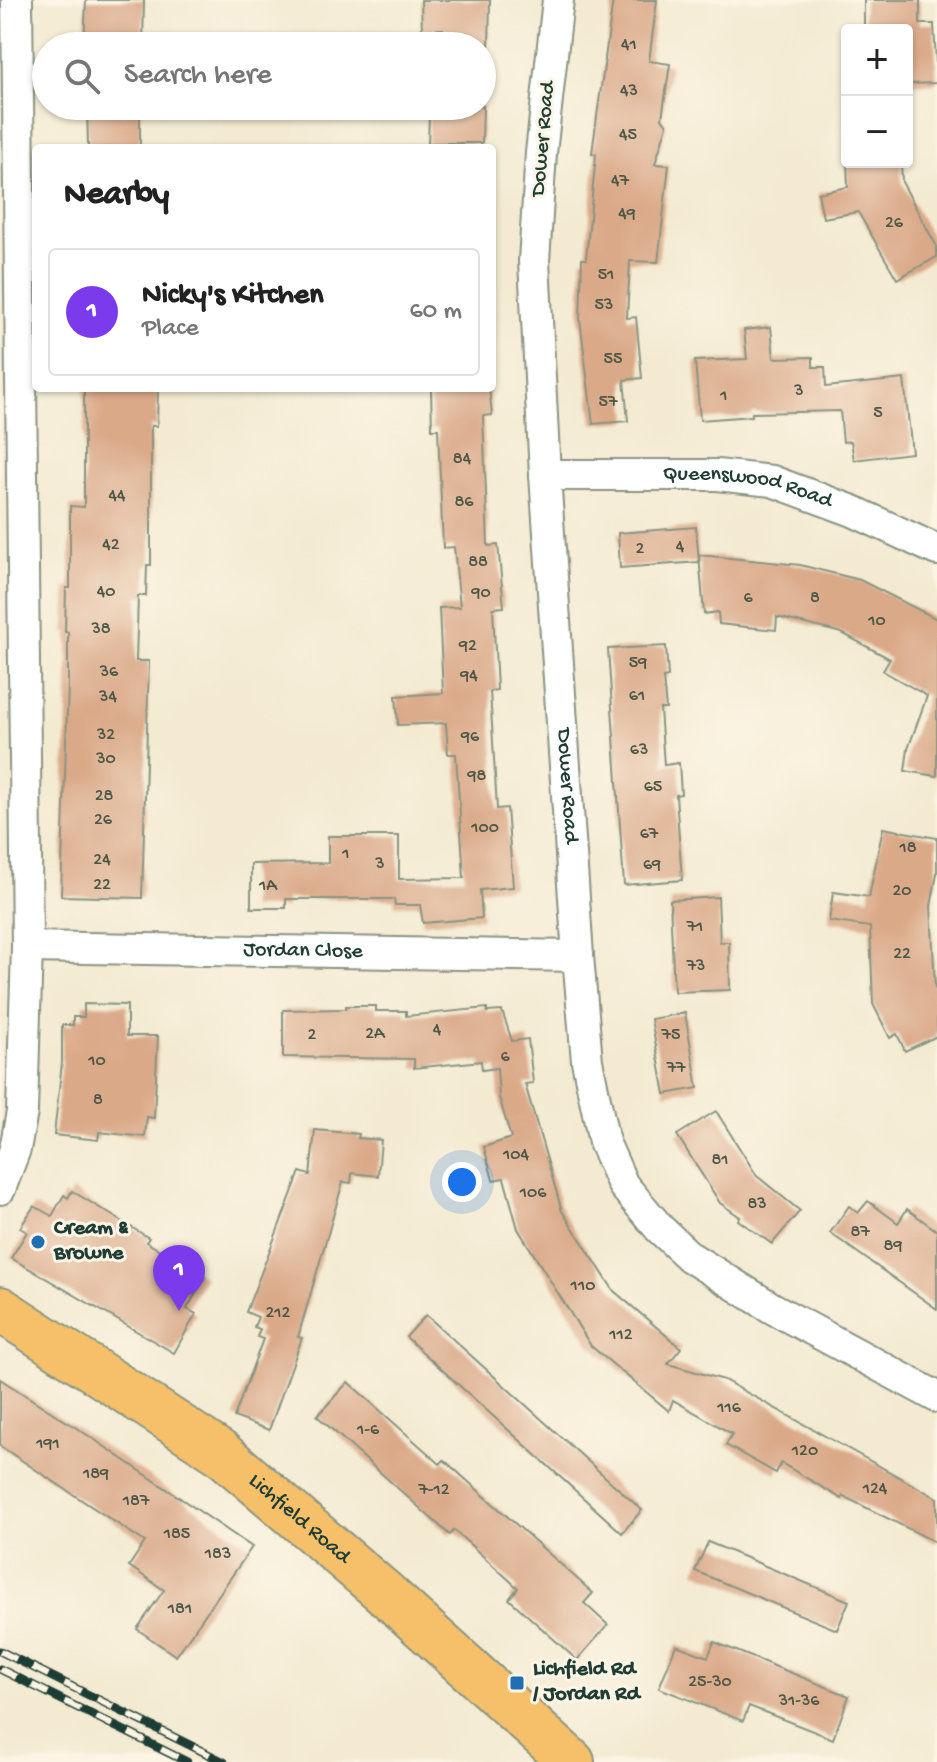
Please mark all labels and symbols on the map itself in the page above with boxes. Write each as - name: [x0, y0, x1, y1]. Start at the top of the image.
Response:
- house number: 41: [621, 35, 637, 56]
- street label: Dower Road: [526, 78, 562, 200]
- house number: 43: [620, 81, 638, 102]
- house number: 45: [619, 125, 637, 146]
- house number: 47: [611, 171, 630, 192]
- house number: 49: [618, 204, 636, 225]
- house number: 26: [885, 213, 904, 234]
- house number: 51: [598, 265, 614, 286]
- house number: 53: [595, 295, 613, 316]
- house number: 55: [604, 349, 622, 370]
- house number: 3: [793, 381, 804, 402]
- house number: 1: [719, 386, 728, 407]
- house number: 57: [599, 392, 618, 413]
- house number: 5: [873, 403, 883, 424]
- house number: 84: [453, 449, 472, 470]
- street label: Queenswood Road: [663, 462, 837, 516]
- house number: 44: [108, 486, 126, 507]
- house number: 86: [455, 492, 474, 513]
- house number: 42: [102, 535, 120, 556]
- house number: 4: [676, 537, 685, 558]
- house number: 2: [636, 539, 645, 560]
- house number: 88: [468, 552, 488, 573]
- house number: 40: [97, 582, 115, 603]
- house number: 90: [470, 583, 491, 604]
- house number: 6: [743, 588, 753, 609]
- house number: 8: [810, 588, 820, 609]
- house number: 10: [867, 611, 886, 632]
- house number: 38: [90, 619, 111, 640]
- house number: 92: [458, 636, 477, 657]
- house number: 59: [629, 653, 647, 674]
- house number: 36: [99, 662, 119, 683]
- house number: 94: [459, 666, 478, 687]
- house number: 61: [629, 686, 645, 707]
- house number: 34: [98, 687, 117, 708]
- house number: 32: [96, 725, 115, 746]
- street label: Dower Road: [549, 725, 583, 846]
- house number: 96: [460, 727, 480, 748]
- house number: 63: [630, 740, 648, 761]
- house number: 30: [95, 749, 116, 770]
- house number: 98: [467, 766, 487, 787]
- house number: 65: [644, 777, 662, 798]
- house number: 28: [95, 786, 113, 807]
- house number: 26: [94, 810, 113, 831]
- house number: 100: [470, 818, 499, 839]
- house number: 67: [640, 824, 659, 845]
- house number: 18: [898, 838, 917, 859]
- house number: 1: [341, 844, 350, 865]
- house number: 24: [93, 850, 111, 871]
- house number: 3: [374, 854, 385, 875]
- house number: 69: [643, 855, 661, 876]
- house number: 22: [93, 875, 111, 896]
- house number: 1A: [258, 876, 278, 897]
- house number: 20: [892, 881, 912, 902]
- house number: 71: [686, 917, 703, 938]
- street label: Jordan Close: [243, 938, 363, 965]
- house number: 22: [893, 944, 911, 965]
- house number: 73: [686, 956, 705, 977]
- house number: 4: [433, 1020, 442, 1041]
- house number: 2A: [365, 1024, 386, 1045]
- house number: 2: [308, 1025, 317, 1046]
- house number: 75: [661, 1025, 680, 1046]
- house number: 6: [500, 1047, 510, 1068]
- house number: 10: [87, 1051, 106, 1072]
- house number: 77: [666, 1058, 686, 1079]
- house number: 8: [93, 1090, 103, 1111]
- house number: 104: [502, 1145, 529, 1166]
- house number: 81: [711, 1150, 729, 1171]
- your location: [442, 1162, 482, 1202]
- house number: 106: [519, 1183, 547, 1204]
- house number: 83: [747, 1194, 767, 1215]
- place label: Cream & Browne: [53, 1216, 129, 1267]
- house number: 87: [850, 1222, 870, 1243]
- marker: Cream & Browne: [29, 1233, 47, 1251]
- house number: 89: [884, 1236, 902, 1257]
- pin: 1: [153, 1245, 205, 1311]
- house number: 110: [570, 1276, 595, 1297]
- house number: 212: [266, 1303, 291, 1324]
- house number: 112: [608, 1325, 633, 1346]
- house number: 116: [716, 1398, 742, 1419]
- house number: 1-6: [356, 1420, 380, 1441]
- house number: 191: [35, 1434, 60, 1455]
- house number: 120: [791, 1441, 818, 1462]
- house number: 189: [82, 1464, 109, 1485]
- street label: Lichfield Road: [242, 1469, 357, 1572]
- house number: 124: [862, 1479, 888, 1500]
- house number: 7-12: [417, 1480, 450, 1501]
- house number: 187: [122, 1491, 150, 1512]
- house number: 185: [163, 1524, 190, 1545]
- house number: 183: [204, 1544, 231, 1565]
- house number: 181: [167, 1599, 192, 1620]
- place label: Lichfield Rd / Jordan Rd: [532, 1657, 642, 1708]
- house number: 25-30: [688, 1672, 732, 1693]
- marker: Lichfield Rd / Jordan Rd: [508, 1674, 526, 1692]
- house number: 31-36: [778, 1691, 820, 1712]

